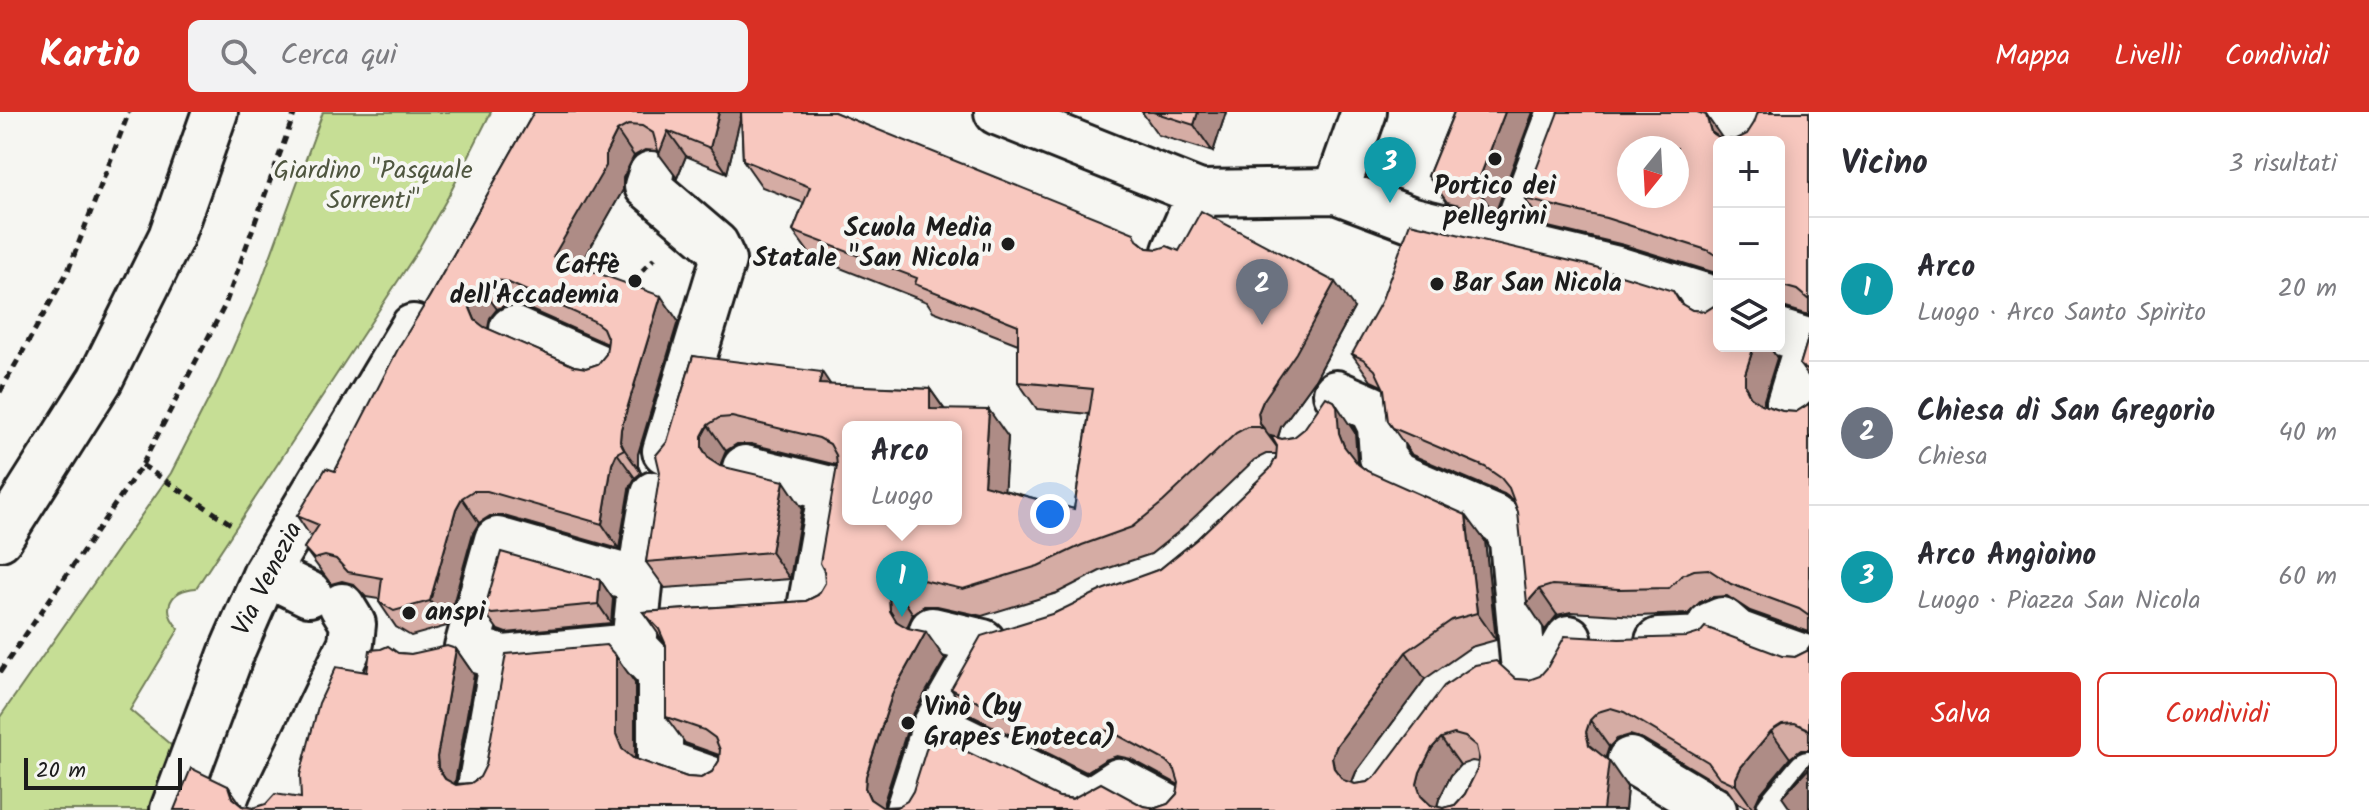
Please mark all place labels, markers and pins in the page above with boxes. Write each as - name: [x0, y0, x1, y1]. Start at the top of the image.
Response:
- pin: 3: [1364, 137, 1416, 203]
- marker: Portico dei pellegrini: [1486, 150, 1504, 168]
- place label: Portico dei pellegrini: [1434, 166, 1557, 238]
- place label: Scuola Media Statale "San Nicola": [753, 208, 992, 280]
- marker: Scuola Media Statale "San Nicola": [999, 235, 1017, 253]
- place label: Caffè dell'Accademia: [450, 245, 620, 317]
- pin: 2: [1236, 259, 1288, 325]
- place label: Bar San Nicola: [1453, 263, 1622, 305]
- marker: Caffè dell'Accademia: [626, 272, 644, 290]
- marker: Bar San Nicola: [1428, 275, 1446, 293]
- pin: 1: [876, 551, 928, 617]
- place label: anspi: [425, 592, 487, 634]
- marker: anspi: [400, 604, 418, 622]
- place label: Vinò (by Grapes Enoteca): [924, 687, 1116, 759]
- marker: Vinò (by Grapes Enoteca): [899, 714, 917, 732]

